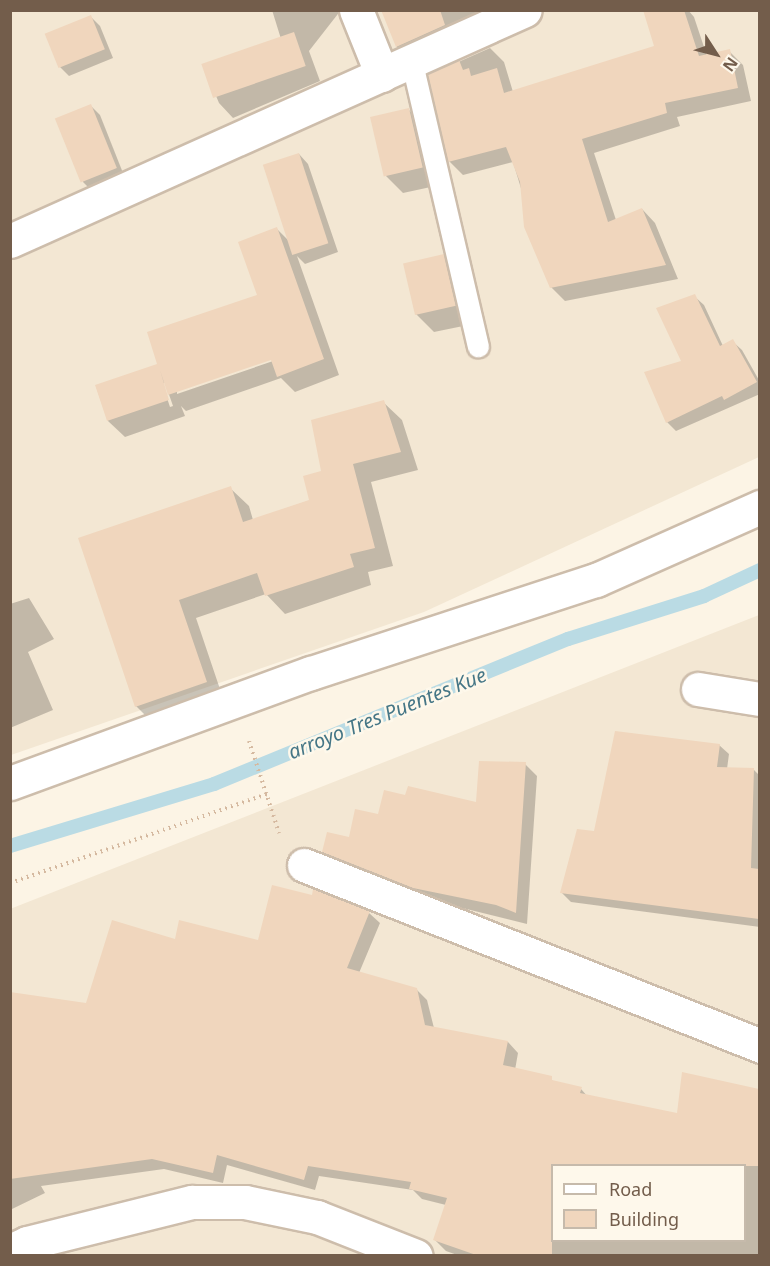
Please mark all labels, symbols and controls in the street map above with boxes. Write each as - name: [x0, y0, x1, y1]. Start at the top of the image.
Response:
- north arrow: [686, 24, 746, 84]
- text: N: [718, 53, 743, 76]
- water label: arroyo Tres Puentes Kue: [284, 662, 490, 764]
- legend: [551, 1164, 746, 1242]
- text: Road: [609, 1177, 652, 1201]
- text: Building: [609, 1207, 679, 1231]

